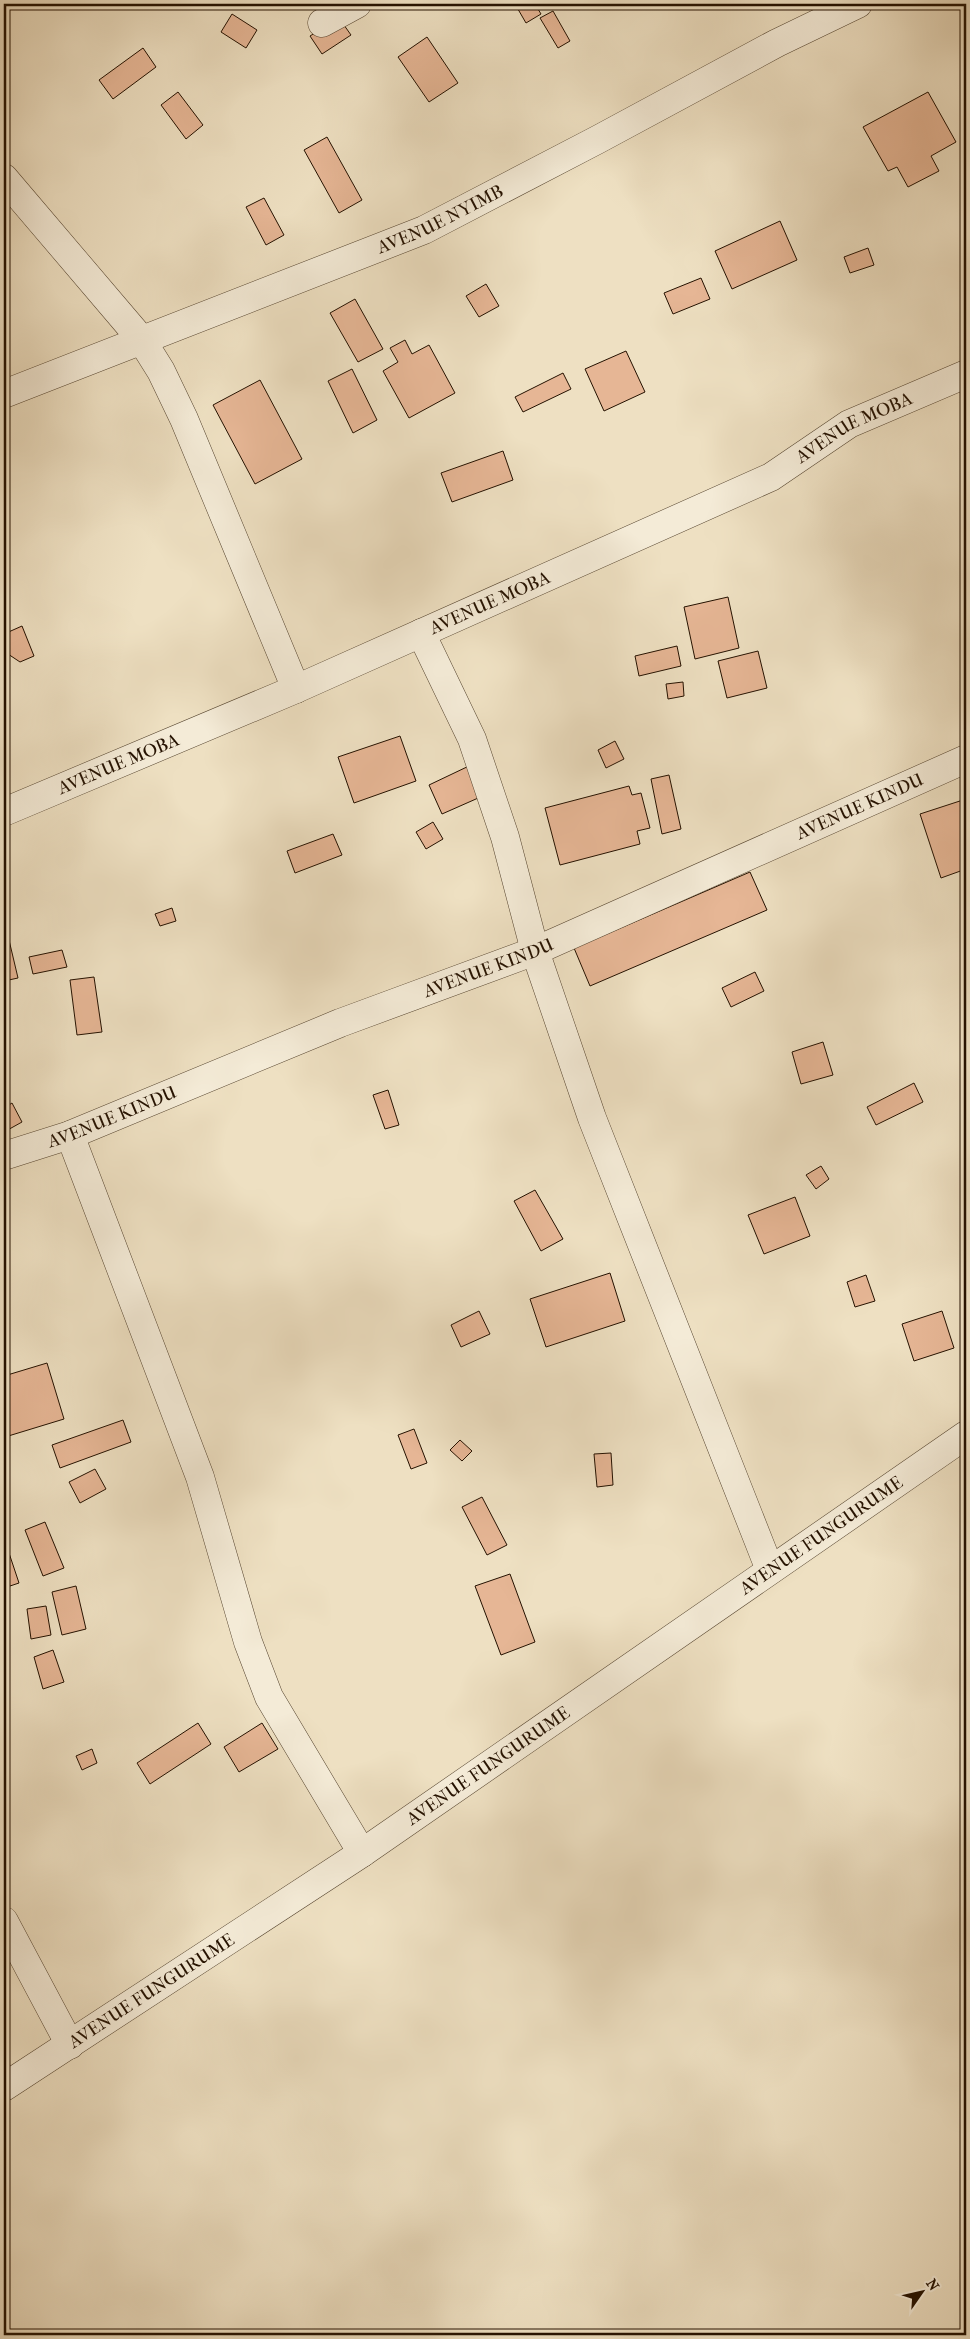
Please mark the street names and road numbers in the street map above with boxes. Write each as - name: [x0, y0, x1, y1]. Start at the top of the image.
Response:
- street label: AVENUE NYIMB: [373, 181, 507, 259]
- street label: AVENUE MOBA: [791, 388, 916, 469]
- street label: AVENUE MOBA: [426, 567, 554, 639]
- street label: AVENUE MOBA: [54, 729, 183, 800]
- street label: AVENUE KINDU: [792, 769, 927, 845]
- street label: AVENUE KINDU: [420, 934, 557, 1003]
- street label: AVENUE KINDU: [44, 1082, 180, 1153]
- street label: AVENUE FUNGURUME: [735, 1472, 907, 1600]
- street label: AVENUE FUNGURUME: [402, 1702, 574, 1830]
- street label: AVENUE FUNGURUME: [64, 1929, 238, 2053]

